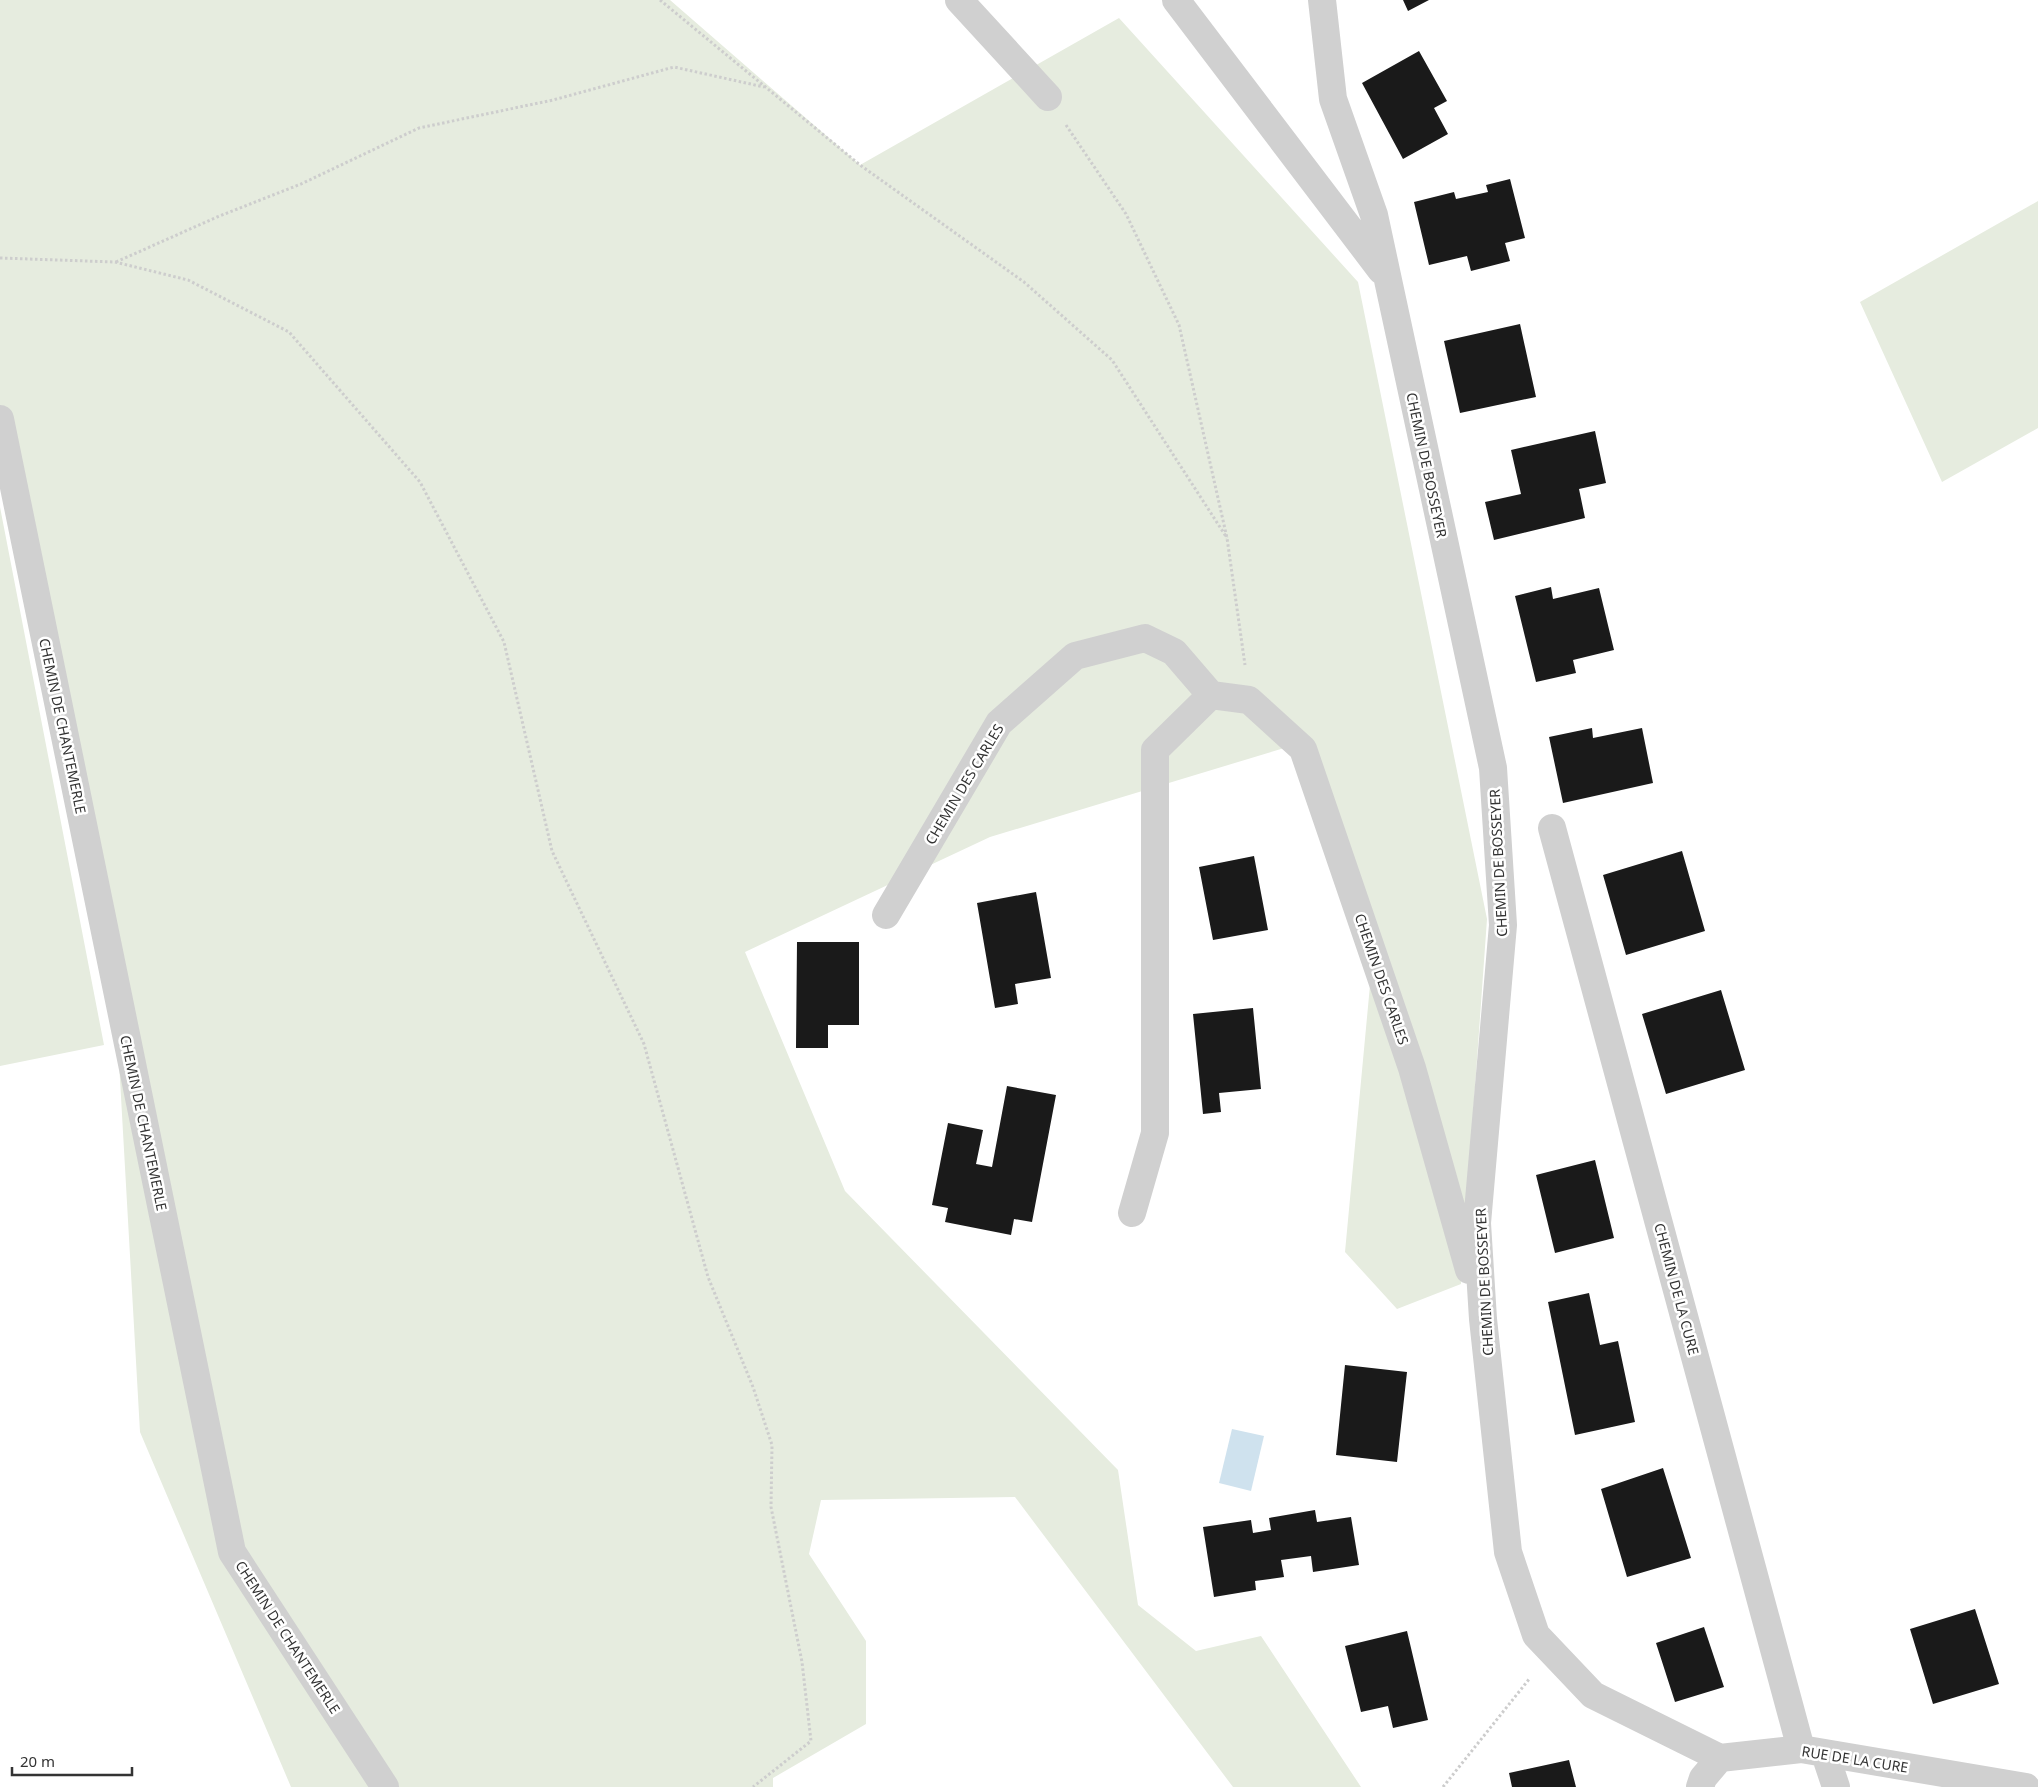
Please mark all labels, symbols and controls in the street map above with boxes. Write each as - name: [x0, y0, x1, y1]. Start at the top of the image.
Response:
- street label: CHEMIN DE BOSSEYER: [1402, 391, 1452, 540]
- street label: CHEMIN DE CHANTEMERLE: [35, 636, 91, 816]
- street label: CHEMIN DES CARLES: [920, 720, 1008, 848]
- street label: CHEMIN DE BOSSEYER: [1485, 788, 1511, 937]
- street label: CHEMIN DES CARLES: [1351, 911, 1413, 1047]
- street label: CHEMIN DE CHANTEMERLE: [116, 1033, 172, 1213]
- street label: CHEMIN DE BOSSEYER: [1471, 1207, 1497, 1356]
- street label: CHEMIN DE LA CURE: [1650, 1221, 1704, 1357]
- street label: CHEMIN DE CHANTEMERLE: [231, 1557, 345, 1717]
- street label: RUE DE LA CURE: [1800, 1741, 1910, 1777]
- scale bar: [12, 1744, 132, 1776]
- text: 20 m: [20, 1751, 55, 1771]

